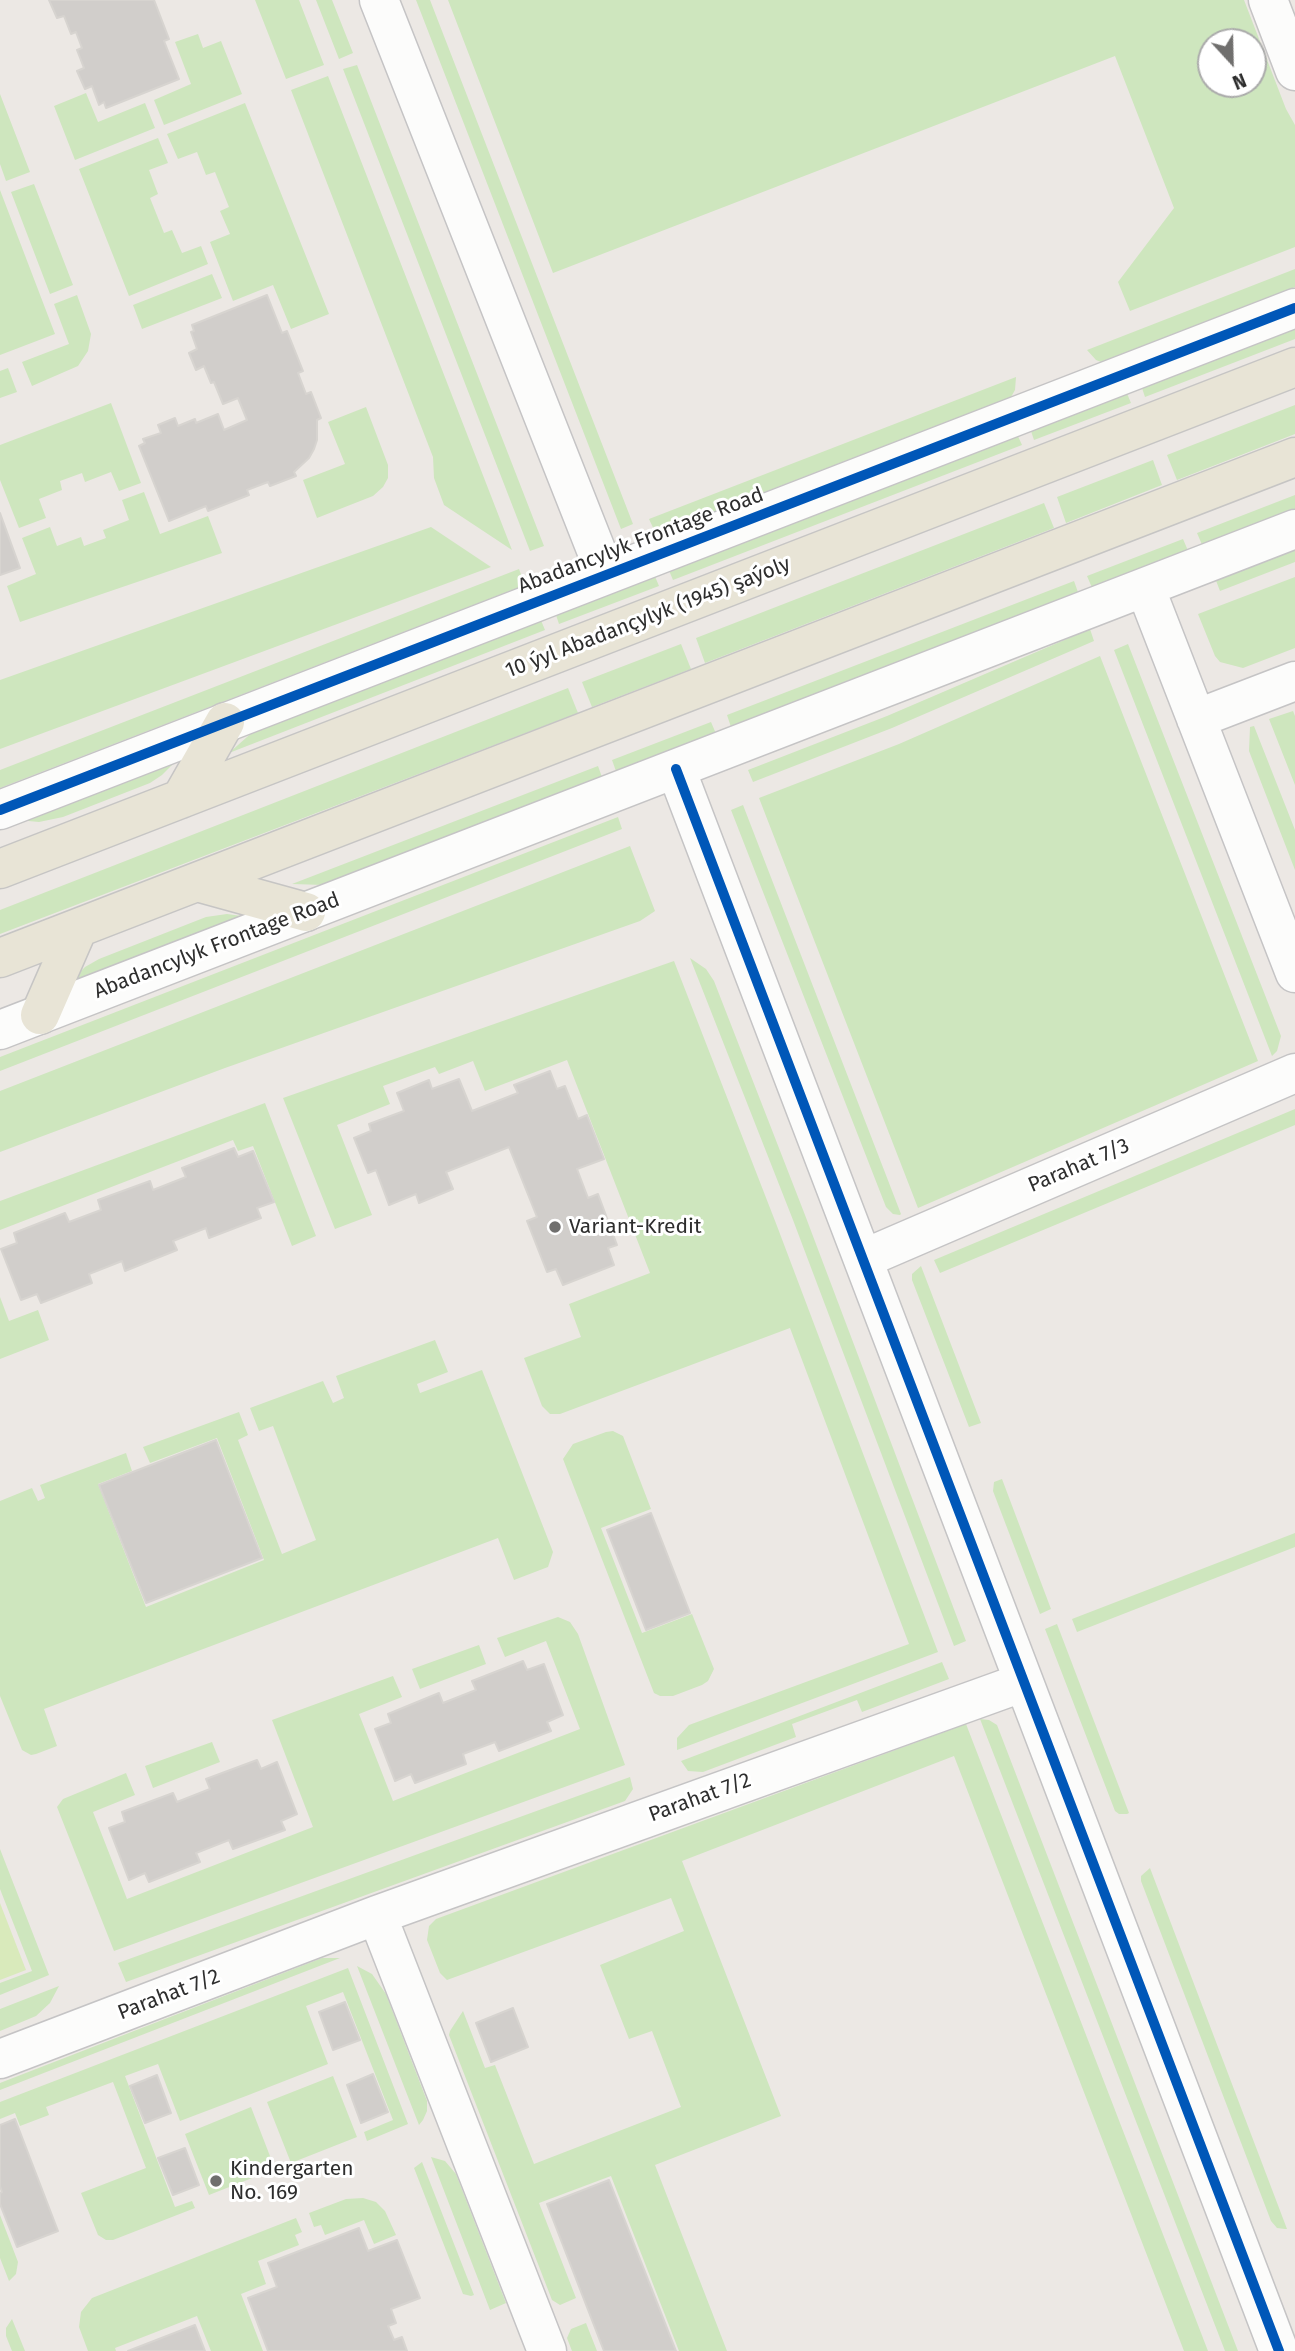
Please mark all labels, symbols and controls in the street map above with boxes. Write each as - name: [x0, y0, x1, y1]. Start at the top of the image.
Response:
- north arrow: [1197, 28, 1267, 98]
- text: N: [1229, 68, 1249, 94]
- street label: Abadancylyk Frontage Road: [515, 482, 767, 600]
- street label: 10 ýyl Abadançylyk (1945) şaýoly: [502, 552, 794, 684]
- street label: Abadancylyk Frontage Road: [91, 887, 343, 1005]
- street label: Parahat 7/3: [1025, 1133, 1133, 1199]
- place label: Variant-Kredit: [569, 1214, 702, 1240]
- marker: Variant-Kredit: [547, 1219, 563, 1235]
- street label: Parahat 7/2: [645, 1768, 755, 1828]
- street label: Parahat 7/2: [114, 1964, 224, 2026]
- place label: Kindergarten No. 169: [230, 2156, 353, 2206]
- marker: Kindergarten No. 169: [208, 2173, 224, 2189]

